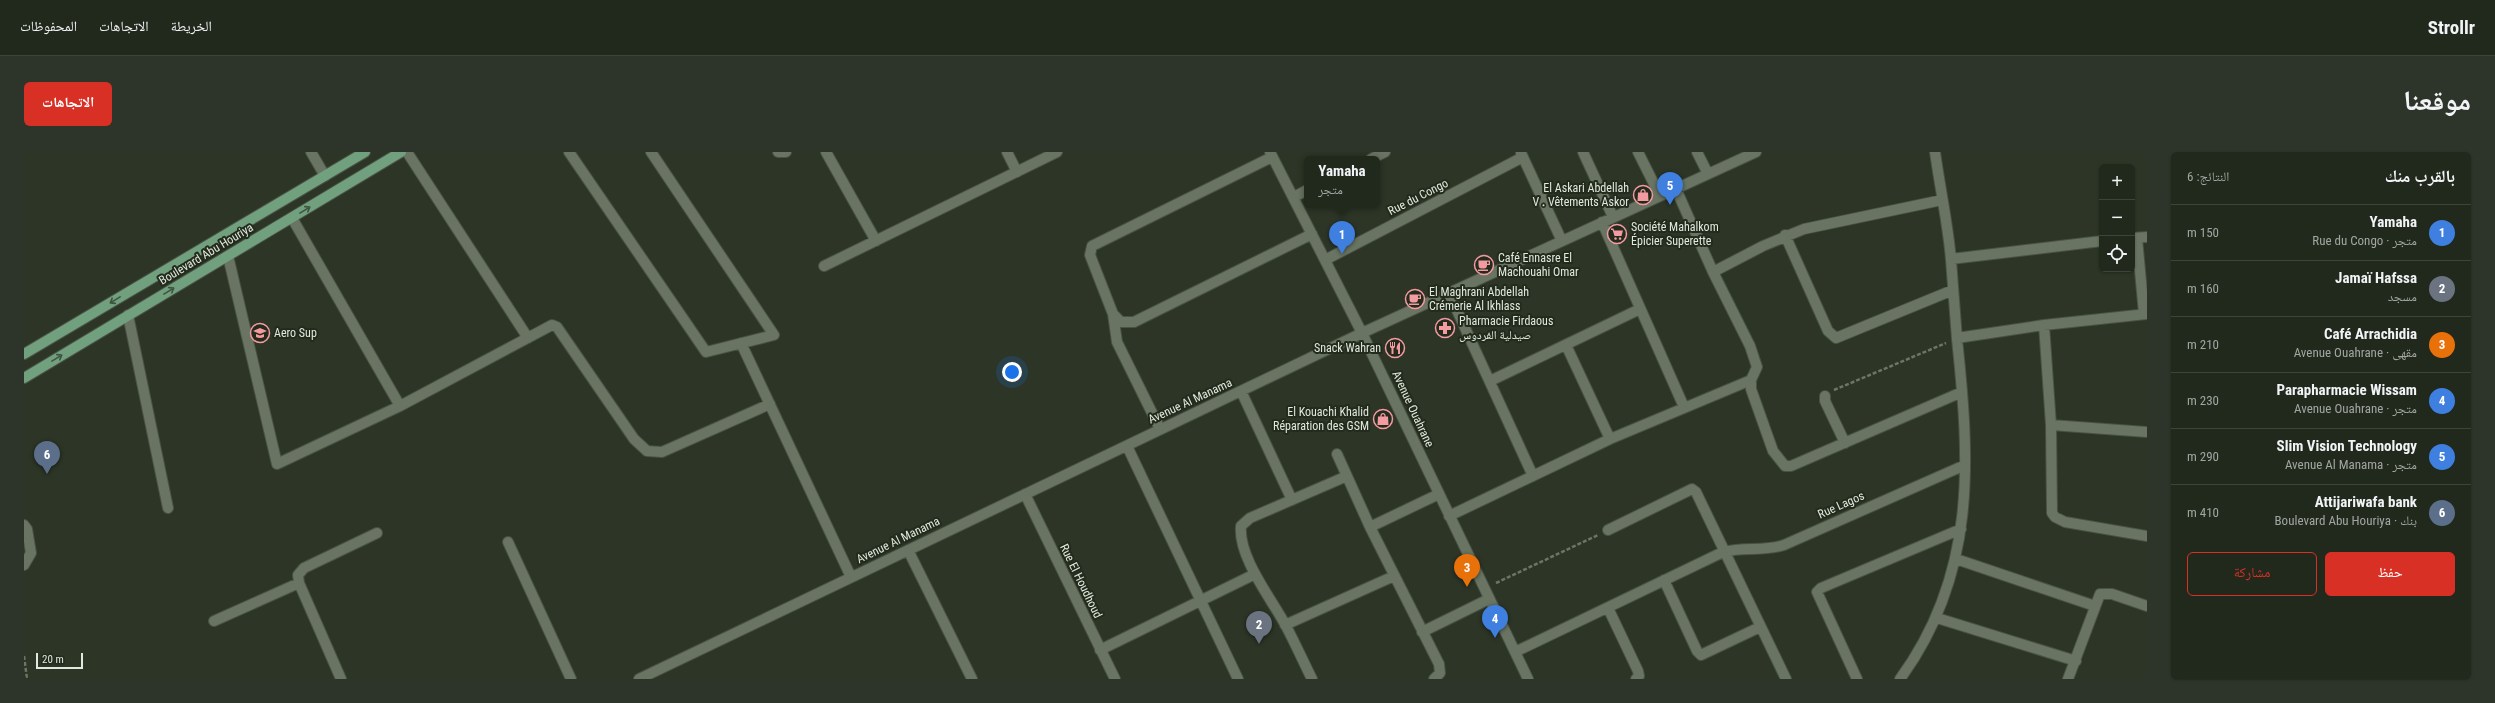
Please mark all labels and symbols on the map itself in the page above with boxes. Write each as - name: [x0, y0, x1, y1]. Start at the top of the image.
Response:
- pin: 5: [1657, 172, 1683, 205]
- street label: Rue du Congo: [1386, 176, 1450, 218]
- place label: El Askari Abdellah V . Vêtements Askor: [1533, 181, 1629, 209]
- shop icon: El Askari Abdellah V . Vêtements Askor: [1632, 184, 1654, 206]
- one-way arrow: [299, 206, 311, 214]
- street label: Boulevard Abu Houriya: [156, 220, 256, 288]
- place label: Société Mahalkom Épicier Superette: [1631, 220, 1719, 248]
- pin: 1: [1329, 221, 1355, 254]
- supermarket icon: Société Mahalkom Épicier Superette: [1606, 223, 1628, 245]
- place label: Café Ennasre El Machouahi Omar: [1498, 251, 1579, 279]
- cafe icon: Café Ennasre El Machouahi Omar: [1473, 254, 1495, 276]
- place label: El Maghrani Abdellah Crémerie Al Ikhlass: [1429, 285, 1529, 313]
- one-way arrow: [163, 286, 175, 294]
- cafe icon: El Maghrani Abdellah Crémerie Al Ikhlass: [1404, 288, 1426, 310]
- one-way arrow: [109, 297, 121, 305]
- place label: Pharmacie Firdaous صيدلية الفردوس: [1459, 314, 1553, 342]
- pharmacy icon: Pharmacie Firdaous صيدلية الفردوس: [1434, 317, 1456, 339]
- school or university icon: Aero Sup: [249, 322, 271, 344]
- place label: Aero Sup: [274, 326, 317, 340]
- restaurant icon: Snack Wahran: [1384, 337, 1406, 359]
- place label: Snack Wahran: [1314, 341, 1381, 355]
- one-way arrow: [51, 353, 63, 361]
- your location: [1002, 362, 1022, 382]
- street label: Avenue Ouahrane: [1389, 369, 1437, 450]
- street label: Avenue Al Manama: [1146, 375, 1234, 427]
- place label: El Kouachi Khalid Réparation des GSM: [1273, 405, 1369, 433]
- shop icon: El Kouachi Khalid Réparation des GSM: [1372, 408, 1394, 430]
- pin: 6: [34, 441, 60, 474]
- street label: Rue Lagos: [1816, 489, 1866, 521]
- street label: Avenue Al Manama: [854, 514, 942, 566]
- street label: Rue El Houdhoud: [1057, 542, 1105, 620]
- pin: 3: [1454, 554, 1480, 587]
- pin: 4: [1482, 605, 1508, 638]
- pin: 2: [1246, 611, 1272, 644]
- scale bar: [36, 651, 83, 670]

